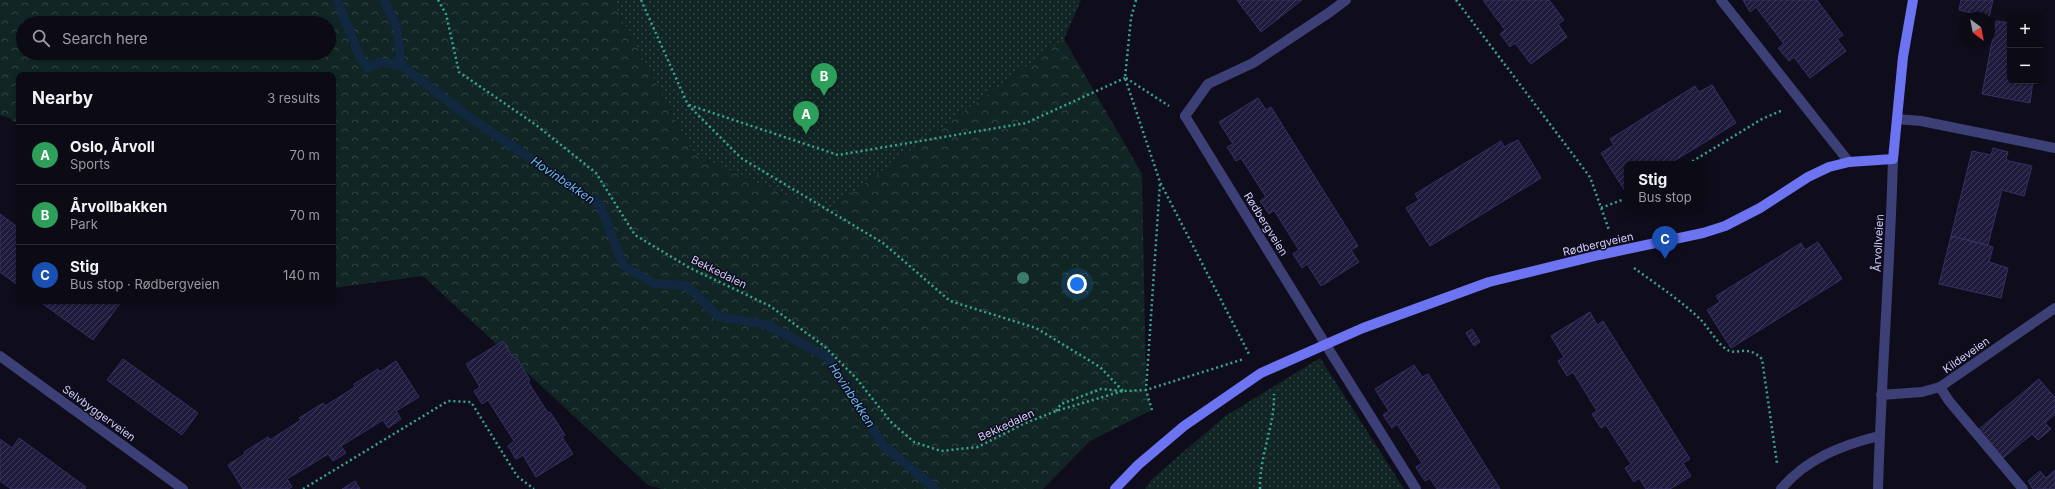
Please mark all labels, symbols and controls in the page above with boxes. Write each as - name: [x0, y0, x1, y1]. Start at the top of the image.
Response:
- north arrow: [1959, 12, 1995, 48]
- map controls: [2007, 12, 2043, 84]
- button: +: [2007, 12, 2043, 48]
- search box: [16, 16, 336, 60]
- icon: search: [30, 27, 52, 49]
- text: Search here: [62, 29, 148, 48]
- button: −: [2007, 48, 2043, 84]
- pin: B: [811, 63, 837, 96]
- text: Nearby: [32, 88, 93, 108]
- text: 3 results: [267, 90, 320, 106]
- pin: A: [793, 101, 819, 134]
- text: Oslo, Årvoll: [70, 137, 155, 156]
- text: A: [40, 147, 50, 163]
- text: 70 m: [290, 147, 320, 163]
- water label: Hovinbekken: [528, 153, 598, 207]
- text: Sports: [70, 156, 110, 172]
- popup: [1624, 161, 1706, 213]
- text: Stig: [1638, 170, 1667, 189]
- text: Bus stop: [1638, 189, 1692, 205]
- street label: Rødbergveien: [1241, 190, 1291, 258]
- text: Årvollbakken: [70, 197, 167, 216]
- text: B: [41, 207, 49, 223]
- text: 70 m: [290, 207, 320, 223]
- street label: Årvollveien: [1869, 214, 1887, 272]
- text: Park: [70, 216, 98, 232]
- pin: C: [1652, 226, 1678, 259]
- street label: Rødbergveien: [1561, 229, 1635, 259]
- street label: Bekkedalen: [689, 252, 749, 292]
- text: Stig: [70, 257, 99, 276]
- text: C: [40, 267, 50, 283]
- text: 140 m: [283, 267, 320, 283]
- your location: [1067, 274, 1087, 294]
- text: Bus stop · Rødbergveien: [70, 276, 220, 292]
- street label: Kildeveien: [1940, 334, 1992, 376]
- water label: Hovinbekken: [826, 360, 878, 430]
- street label: Selvbyggerveien: [60, 382, 138, 444]
- street label: Bekkedalen: [976, 406, 1036, 444]

